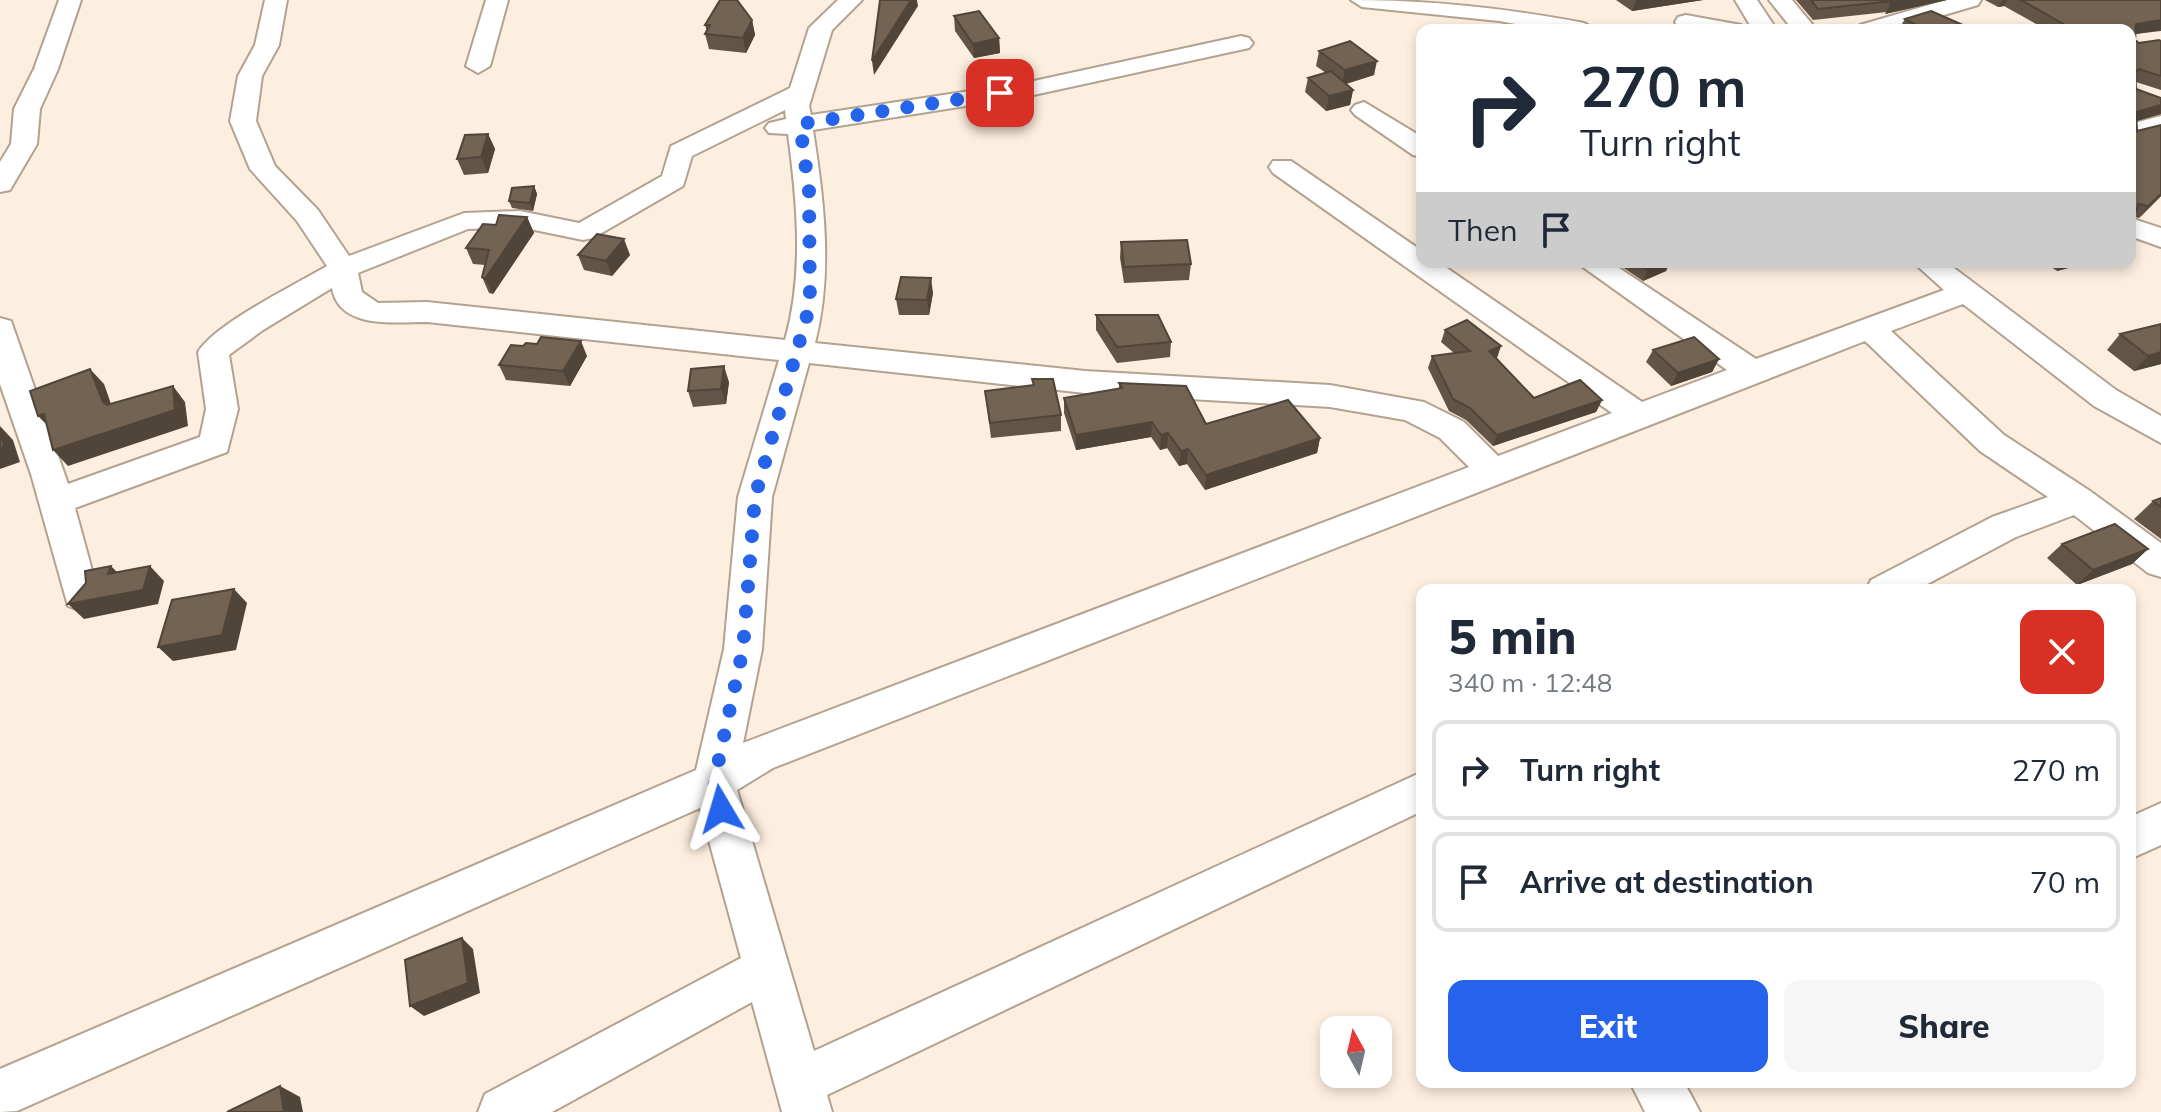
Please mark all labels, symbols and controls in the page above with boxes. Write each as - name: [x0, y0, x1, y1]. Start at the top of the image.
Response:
- text: 270 m: [1580, 51, 1747, 121]
- icon: right: [1448, 56, 1552, 160]
- pin: [966, 59, 1034, 127]
- icon: arrive: [978, 71, 1022, 115]
- text: Turn right: [1580, 120, 1741, 165]
- icon: arrive: [1534, 208, 1578, 252]
- text: Then: [1448, 211, 1518, 249]
- text: 5 min: [1448, 606, 1577, 666]
- button: close: [2020, 610, 2104, 694]
- text: 340 m · 12:48: [1448, 666, 1612, 699]
- icon: right: [1452, 748, 1496, 792]
- text: Turn right: [1520, 751, 1660, 789]
- text: 270 m: [2012, 751, 2100, 789]
- position arrow: [679, 767, 763, 851]
- icon: arrive: [1452, 860, 1496, 904]
- text: Arrive at destination: [1520, 863, 1814, 901]
- text: 70 m: [2030, 863, 2100, 901]
- button: Exit: [1448, 980, 1768, 1072]
- button: Share: [1784, 980, 2104, 1072]
- north arrow: [1320, 1016, 1392, 1088]
- map controls: [1320, 1016, 1392, 1088]

